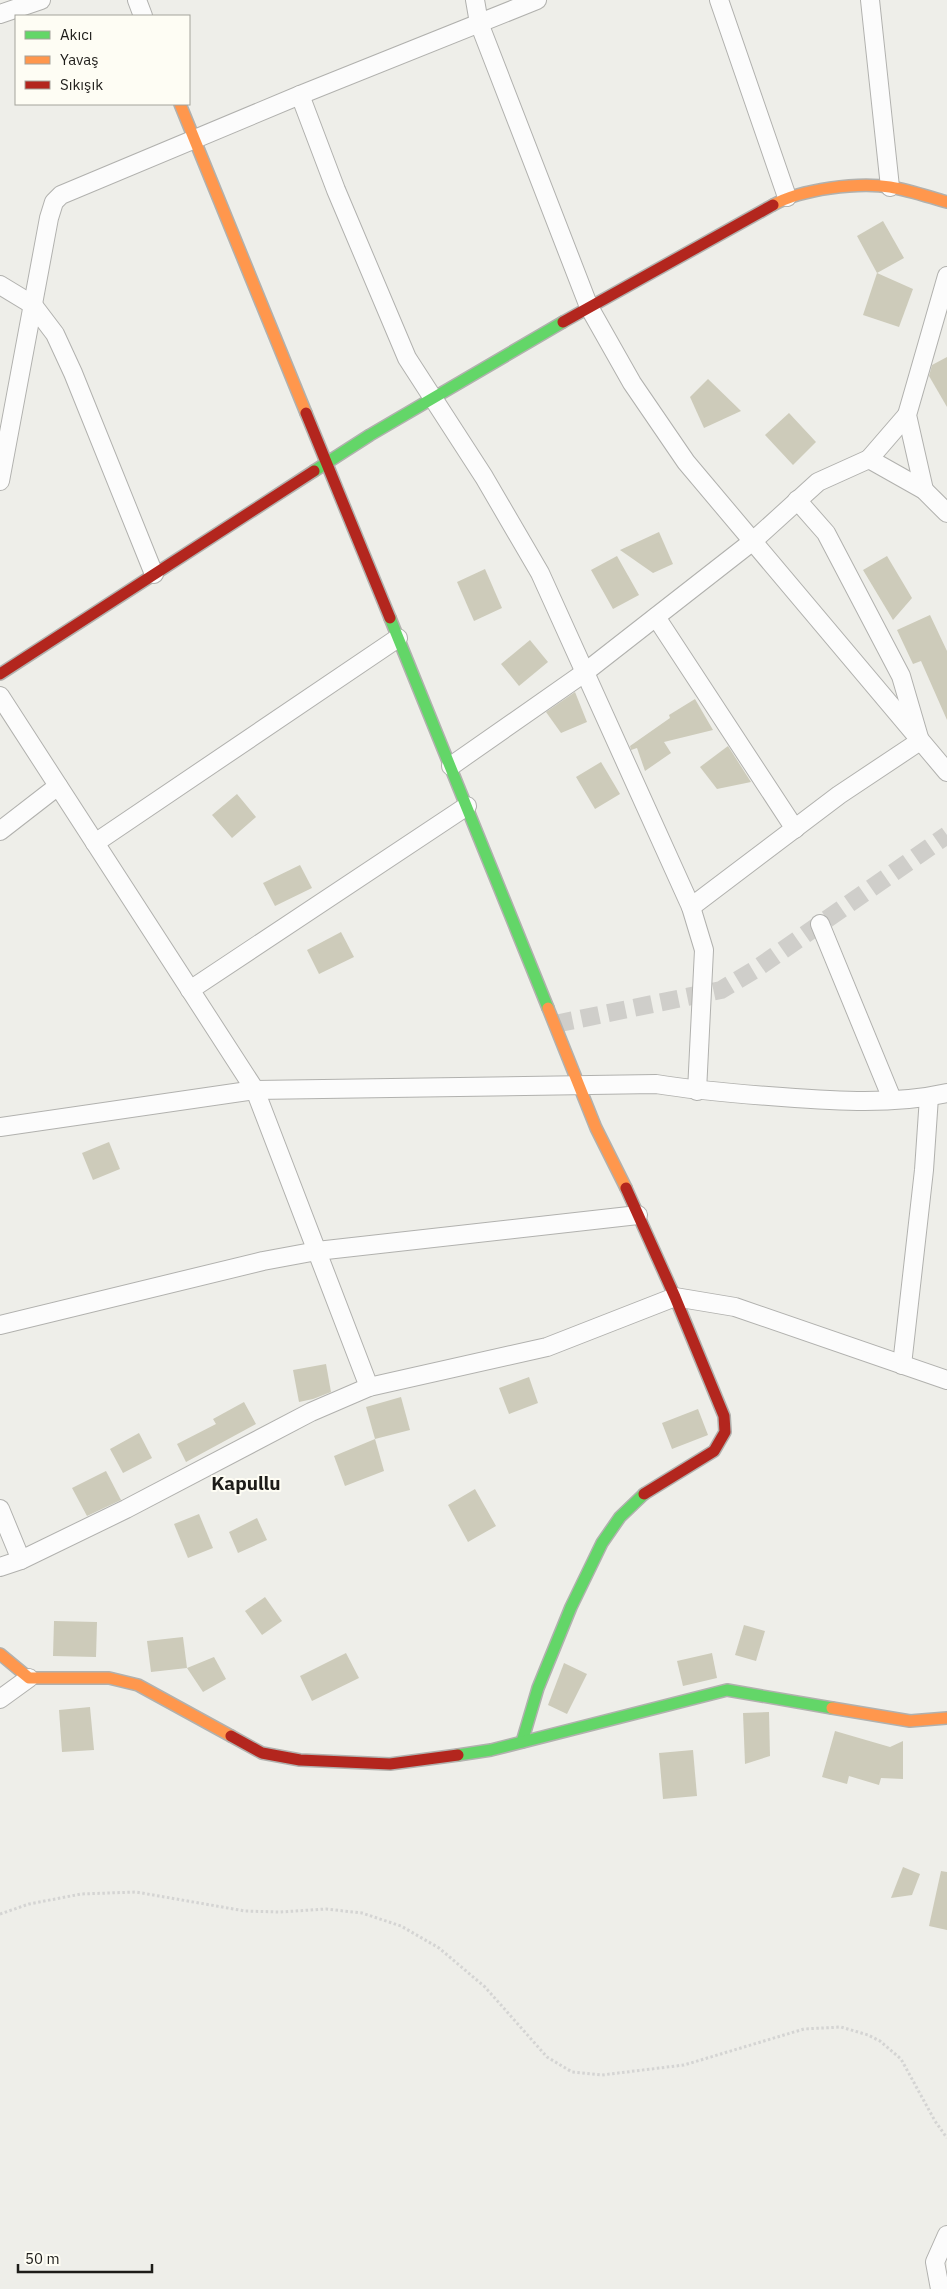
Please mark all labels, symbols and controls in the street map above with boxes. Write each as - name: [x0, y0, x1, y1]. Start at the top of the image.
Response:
- legend: [15, 15, 190, 105]
- text: Akıcı: [60, 25, 93, 44]
- text: Yavaş: [60, 50, 99, 69]
- text: Sıkışık: [60, 75, 103, 94]
- district label: Kapullu: [211, 1471, 281, 1495]
- scale bar: [18, 2242, 151, 2274]
- text: 50 m: [25, 2249, 60, 2268]

